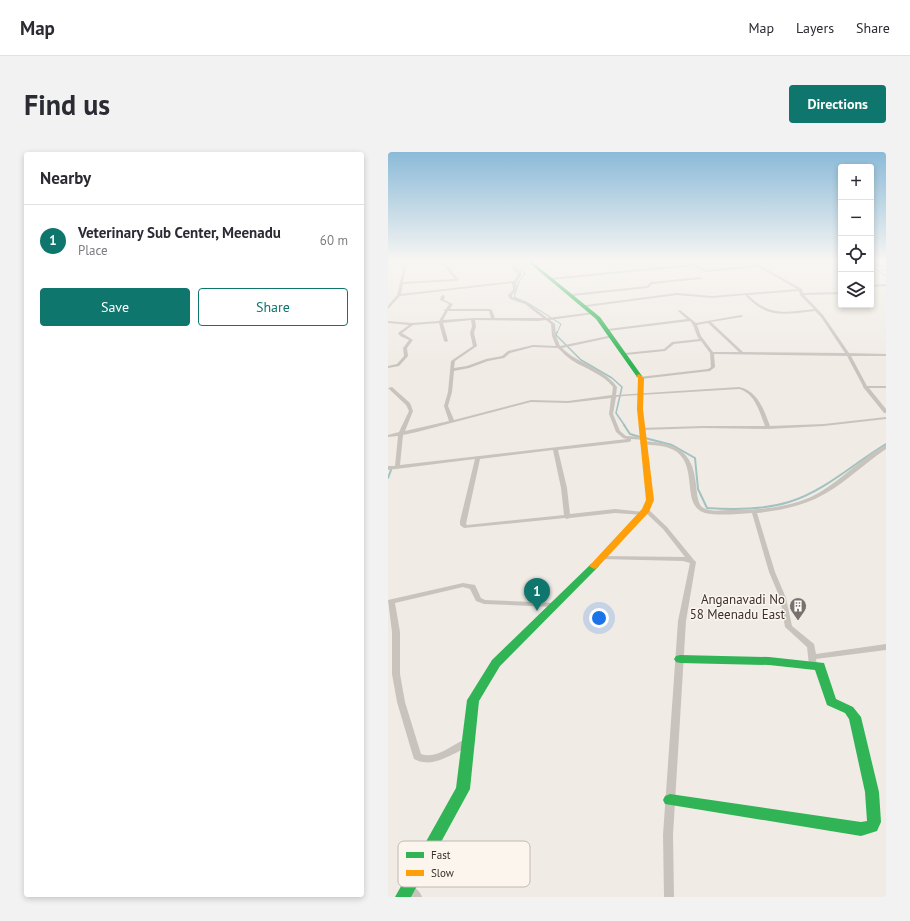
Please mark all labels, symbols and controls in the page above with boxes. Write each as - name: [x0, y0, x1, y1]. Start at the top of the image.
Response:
- text: Map: [20, 16, 55, 40]
- text: Map: [748, 19, 774, 37]
- text: Layers: [796, 19, 834, 37]
- text: Share: [856, 19, 890, 37]
- button: Directions: [789, 85, 886, 123]
- text: Find us: [24, 86, 110, 123]
- map controls: [838, 164, 874, 308]
- button: +: [838, 164, 874, 200]
- text: Nearby: [40, 167, 91, 189]
- button: −: [838, 200, 874, 236]
- text: Veterinary Sub Center, Meenadu: [78, 223, 281, 242]
- text: 1: [49, 232, 57, 249]
- text: 60 m: [320, 232, 348, 249]
- button: locate: [838, 236, 874, 272]
- text: Place: [78, 242, 108, 259]
- button: layers: [838, 272, 874, 308]
- button: Save: [40, 288, 190, 326]
- button: Share: [198, 288, 348, 326]
- pin: 1: [524, 578, 550, 611]
- place label: Anganavadi No 58 Meenadu East: [690, 591, 786, 623]
- building icon: Anganavadi No 58 Meenadu East: [788, 596, 808, 621]
- your location: [589, 608, 609, 628]
- legend: [398, 841, 530, 887]
- text: Fast: [431, 848, 451, 862]
- text: Slow: [431, 866, 454, 880]

